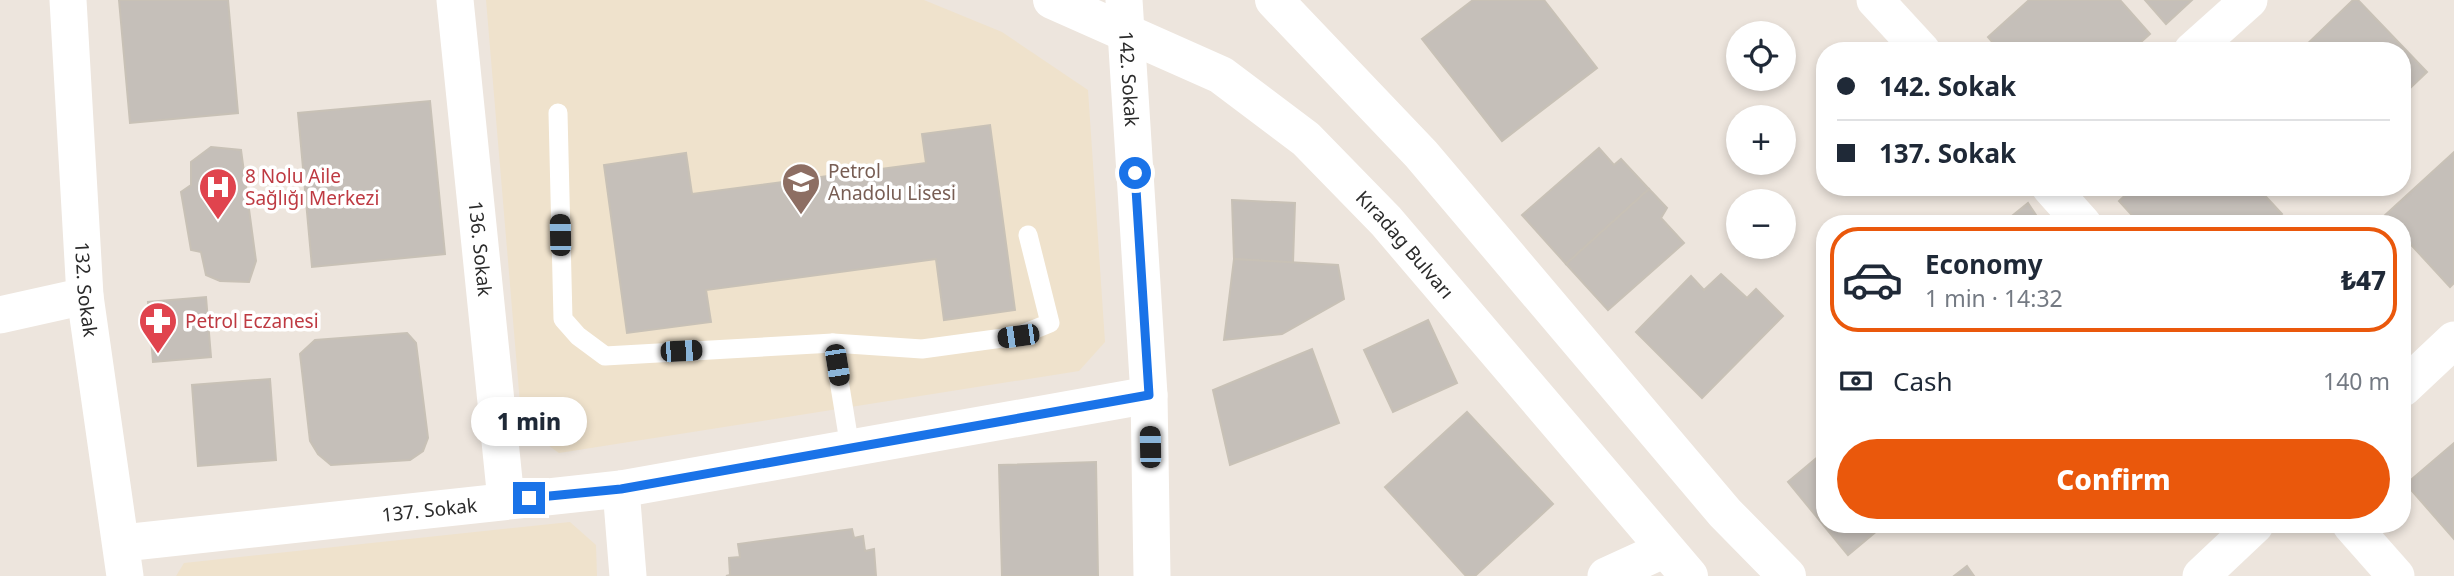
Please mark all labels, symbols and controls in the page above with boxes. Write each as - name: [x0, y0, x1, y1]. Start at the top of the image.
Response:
- map controls: [1726, 21, 1796, 259]
- button: locate: [1726, 21, 1796, 91]
- street label: 142. Sokak: [1113, 30, 1145, 127]
- text: 142. Sokak: [1879, 68, 2016, 104]
- button: +: [1726, 105, 1796, 175]
- text: 137. Sokak: [1879, 135, 2016, 171]
- route start: [1119, 157, 1151, 189]
- place label: Petrol Anadolu Lisesi: [828, 158, 956, 206]
- school or university icon: Petrol Anadolu Lisesi: [780, 161, 822, 216]
- place label: 8 Nolu Aile Sağlığı Merkezi: [245, 163, 379, 211]
- hospital icon: 8 Nolu Aile Sağlığı Merkezi: [197, 166, 239, 221]
- street label: Kıradag Bulvarı: [1350, 185, 1460, 304]
- button: −: [1726, 189, 1796, 259]
- street label: 136. Sokak: [463, 200, 498, 298]
- car: [550, 214, 571, 256]
- street label: 132. Sokak: [69, 241, 104, 339]
- text: Economy: [1925, 246, 2043, 282]
- icon: car: [1841, 248, 1904, 311]
- text: ₺47: [2341, 262, 2386, 298]
- text: 1 min · 14:32: [1925, 282, 2063, 314]
- pharmacy icon: Petrol Eczanesi: [137, 300, 179, 355]
- place label: Petrol Eczanesi: [185, 308, 319, 334]
- car: [996, 323, 1041, 349]
- car: [660, 339, 703, 363]
- car: [824, 343, 851, 387]
- icon: cash: [1837, 362, 1875, 400]
- text: Cash: [1893, 363, 1953, 399]
- text: 140 m: [2323, 365, 2390, 397]
- callout: 1 min: [471, 396, 587, 446]
- text: 1 min: [497, 405, 561, 437]
- car: [1140, 426, 1161, 468]
- button: Confirm: [1837, 439, 2390, 519]
- route end: [513, 482, 545, 514]
- street label: 137. Sokak: [380, 492, 478, 528]

